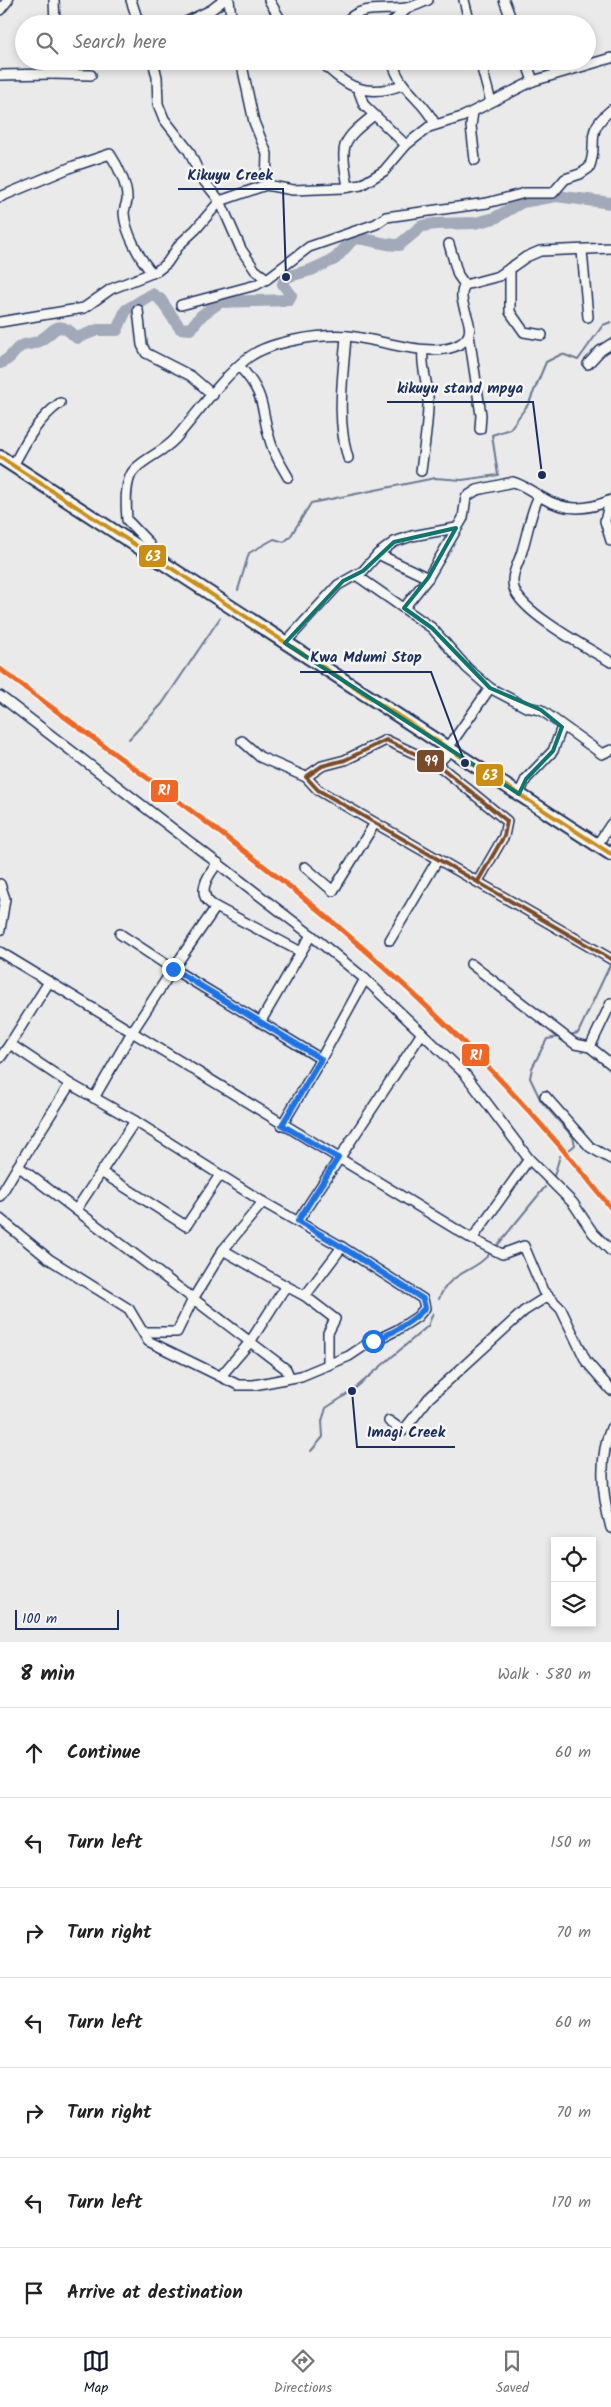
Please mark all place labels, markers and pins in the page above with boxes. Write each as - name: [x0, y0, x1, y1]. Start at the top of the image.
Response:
- callout: Kikuyu Creek: [178, 159, 283, 189]
- callout: kikuyu stand mpya: [387, 372, 533, 402]
- callout: Kwa Mdumi Stop: [300, 642, 431, 672]
- callout: Imagi Creek: [357, 1417, 455, 1447]

